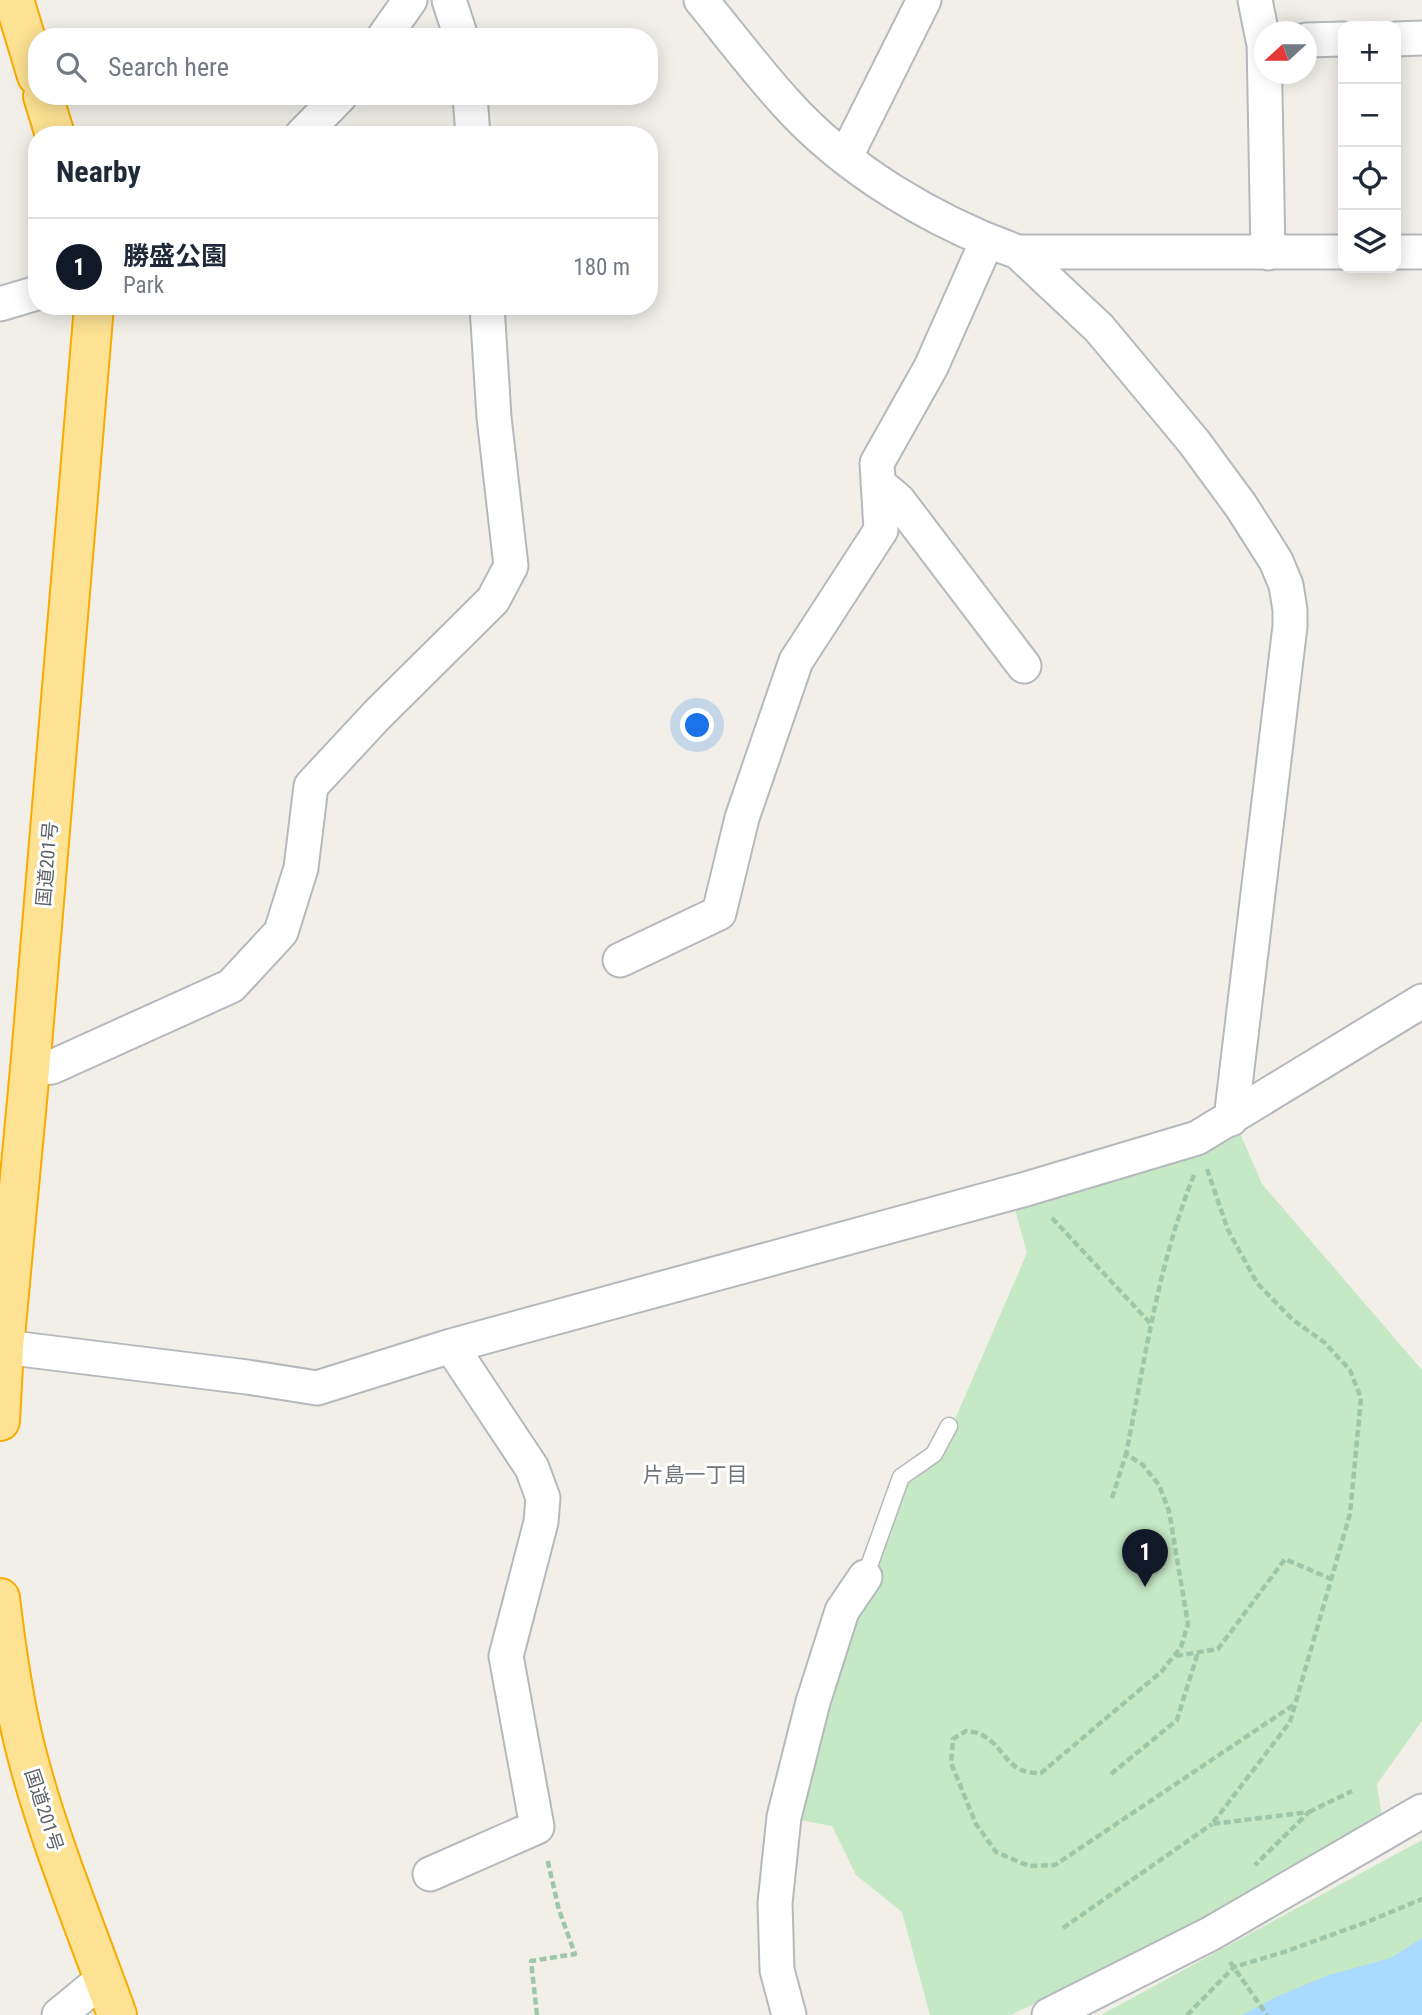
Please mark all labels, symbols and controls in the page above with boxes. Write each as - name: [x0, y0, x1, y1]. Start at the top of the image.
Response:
- north arrow: [1254, 21, 1317, 84]
- map controls: [1338, 21, 1401, 273]
- button: +: [1338, 21, 1401, 84]
- search box: [28, 28, 658, 105]
- icon: search: [52, 48, 90, 86]
- text: Search here: [108, 52, 229, 82]
- button: −: [1338, 84, 1401, 147]
- button: locate: [1338, 147, 1401, 210]
- text: Nearby: [56, 154, 141, 189]
- button: layers: [1338, 210, 1401, 273]
- text: 勝盛公園: [123, 241, 227, 271]
- text: 1: [73, 254, 85, 281]
- text: 180 m: [573, 254, 630, 281]
- text: Park: [123, 272, 164, 299]
- your location: [680, 708, 714, 742]
- street label: 国道201号: [32, 821, 62, 907]
- district label: 片島一丁目: [643, 1463, 748, 1487]
- pin: 1: [1122, 1529, 1168, 1587]
- street label: 国道201号: [20, 1766, 68, 1854]

